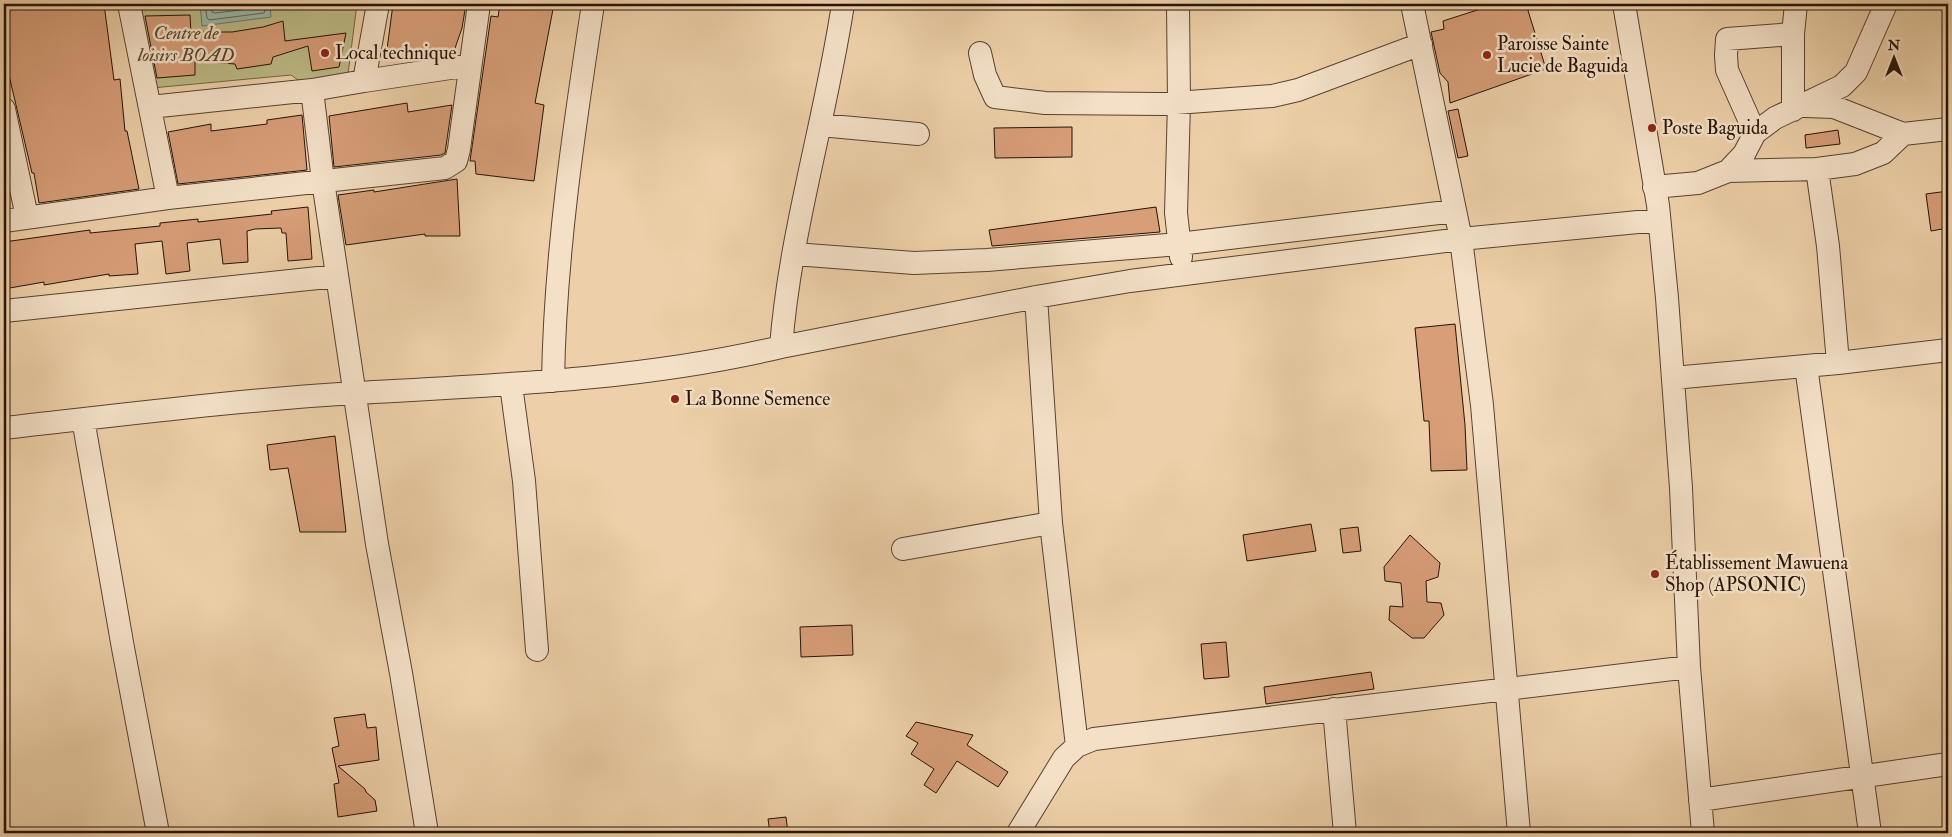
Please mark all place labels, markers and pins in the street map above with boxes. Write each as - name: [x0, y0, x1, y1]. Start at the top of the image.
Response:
- place label: Paroisse Sainte Lucie de Baguida: [1497, 32, 1628, 78]
- place label: Local technique: [335, 41, 457, 65]
- marker: Local technique: [319, 47, 331, 59]
- marker: Paroisse Sainte Lucie de Baguida: [1481, 49, 1493, 61]
- place label: Poste Baguida: [1662, 116, 1768, 140]
- marker: Poste Baguida: [1646, 122, 1658, 134]
- place label: La Bonne Semence: [685, 387, 830, 411]
- marker: La Bonne Semence: [669, 393, 681, 405]
- place label: Établissement Mawuena Shop (APSONIC): [1665, 549, 1848, 598]
- marker: Établissement Mawuena Shop (APSONIC): [1649, 568, 1661, 580]

